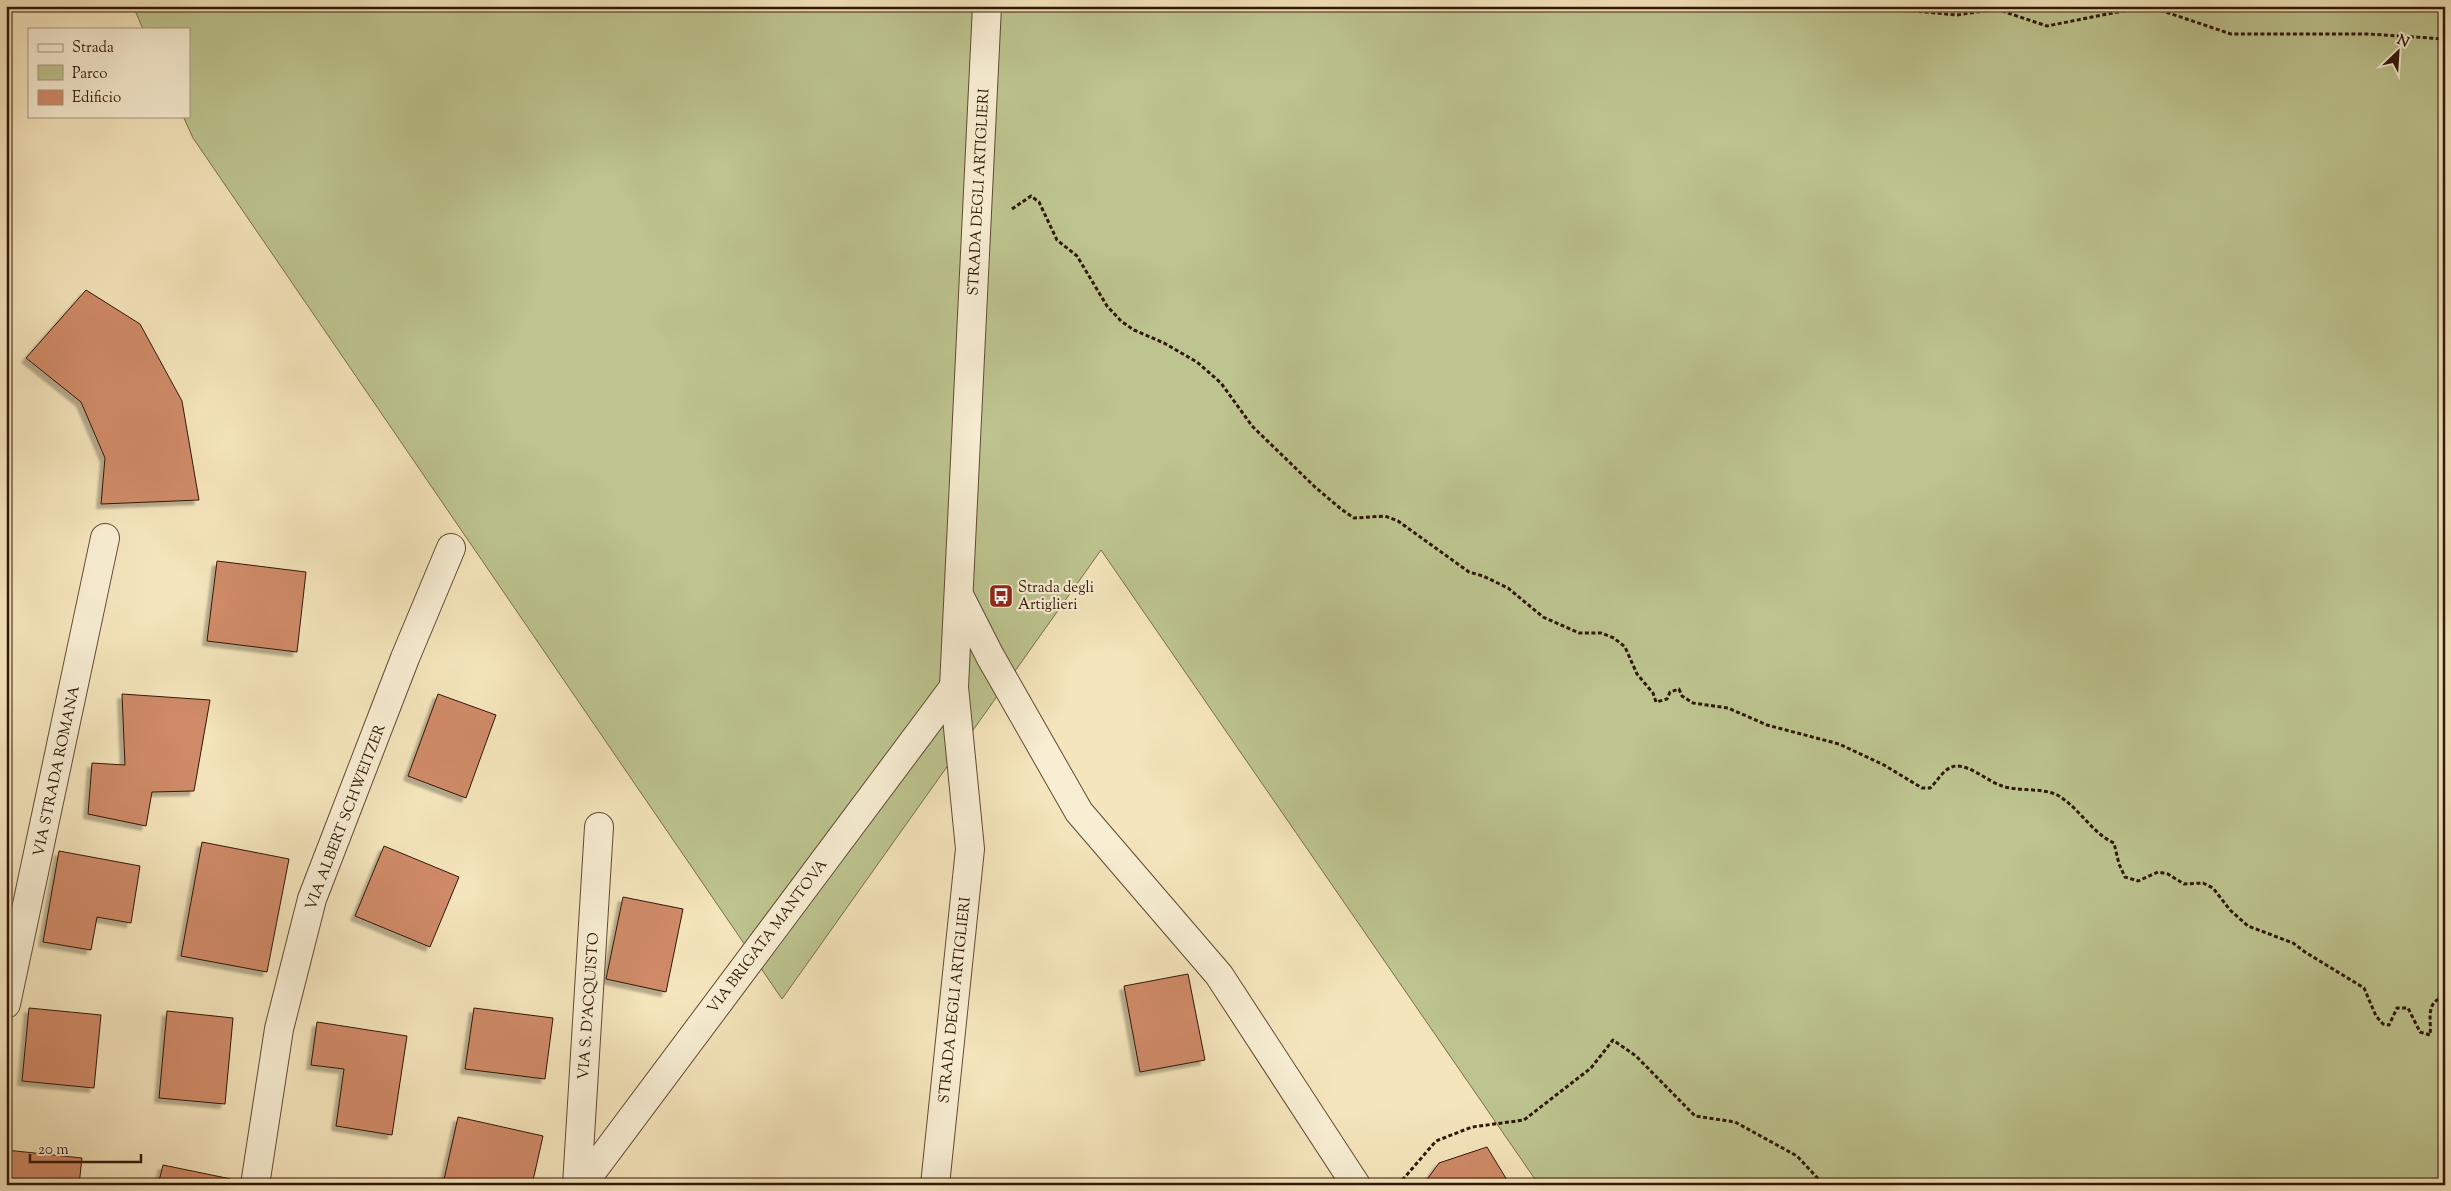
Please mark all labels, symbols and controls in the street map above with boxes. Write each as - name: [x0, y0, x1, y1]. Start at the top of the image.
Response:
- legend: [28, 28, 190, 118]
- north arrow: [2374, 28, 2424, 78]
- text: N: [2393, 31, 2412, 53]
- text: Strada: [72, 38, 114, 59]
- text: Parco: [72, 64, 108, 85]
- text: Edificio: [72, 88, 121, 109]
- street label: STRADA DEGLI ARTIGLIERI: [964, 88, 995, 296]
- place label: Strada degli Artiglieri: [1018, 578, 1094, 616]
- bus stop icon: Strada degli Artiglieri: [988, 583, 1014, 609]
- street label: VIA STRADA ROMANA: [29, 684, 86, 859]
- street label: VIA ALBERT SCHWEITZER: [301, 721, 392, 914]
- street label: VIA BRIGATA MANTOVA: [703, 855, 833, 1018]
- street label: STRADA DEGLI ARTIGLIERI: [934, 896, 977, 1104]
- street label: VIA S. D'ACQUISTO: [574, 932, 605, 1080]
- scale bar: [30, 1131, 141, 1163]
- text: 20 m: [38, 1140, 69, 1161]

